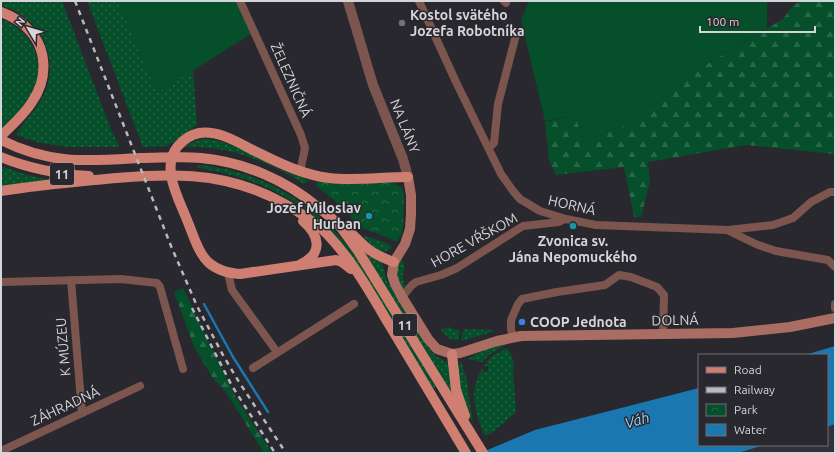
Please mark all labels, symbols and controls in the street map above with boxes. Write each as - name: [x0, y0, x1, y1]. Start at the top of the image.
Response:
- place label: Kostol svätého Jozefa Robotníka: [410, 7, 525, 39]
- north arrow: [8, 8, 48, 48]
- scale bar: [700, 8, 815, 34]
- text: N: [13, 15, 27, 29]
- text: 100 m: [706, 15, 739, 28]
- marker: Kostol svätého Jozefa Robotníka: [397, 18, 407, 28]
- street label: ŽELEZNIČNÁ: [267, 40, 315, 120]
- street label: NA LÁNY: [387, 96, 424, 155]
- road number: 11: [50, 163, 74, 185]
- street label: HORNÁ: [547, 191, 598, 218]
- place label: Jozef Miloslav Hurban: [267, 200, 362, 232]
- street label: HORE VŔŠKOM: [427, 209, 520, 270]
- marker: Jozef Miloslav Hurban: [364, 211, 374, 221]
- marker: Zvonica sv. Jána Nepomuckého: [568, 221, 578, 231]
- place label: Zvonica sv. Jána Nepomuckého: [509, 233, 637, 265]
- street label: DOLNÁ: [651, 311, 699, 328]
- road number: 11: [393, 314, 417, 336]
- place label: COOP Jednota: [530, 314, 627, 330]
- street label: K MÚZEU: [51, 317, 74, 377]
- marker: COOP Jednota: [517, 317, 527, 327]
- legend: [698, 354, 828, 446]
- text: Road: [734, 363, 762, 376]
- street label: ZÁHRADNÁ: [28, 382, 102, 429]
- text: Railway: [734, 383, 775, 396]
- text: Park: [734, 403, 758, 416]
- water label: Váh: [623, 408, 651, 432]
- text: Water: [734, 423, 767, 436]

